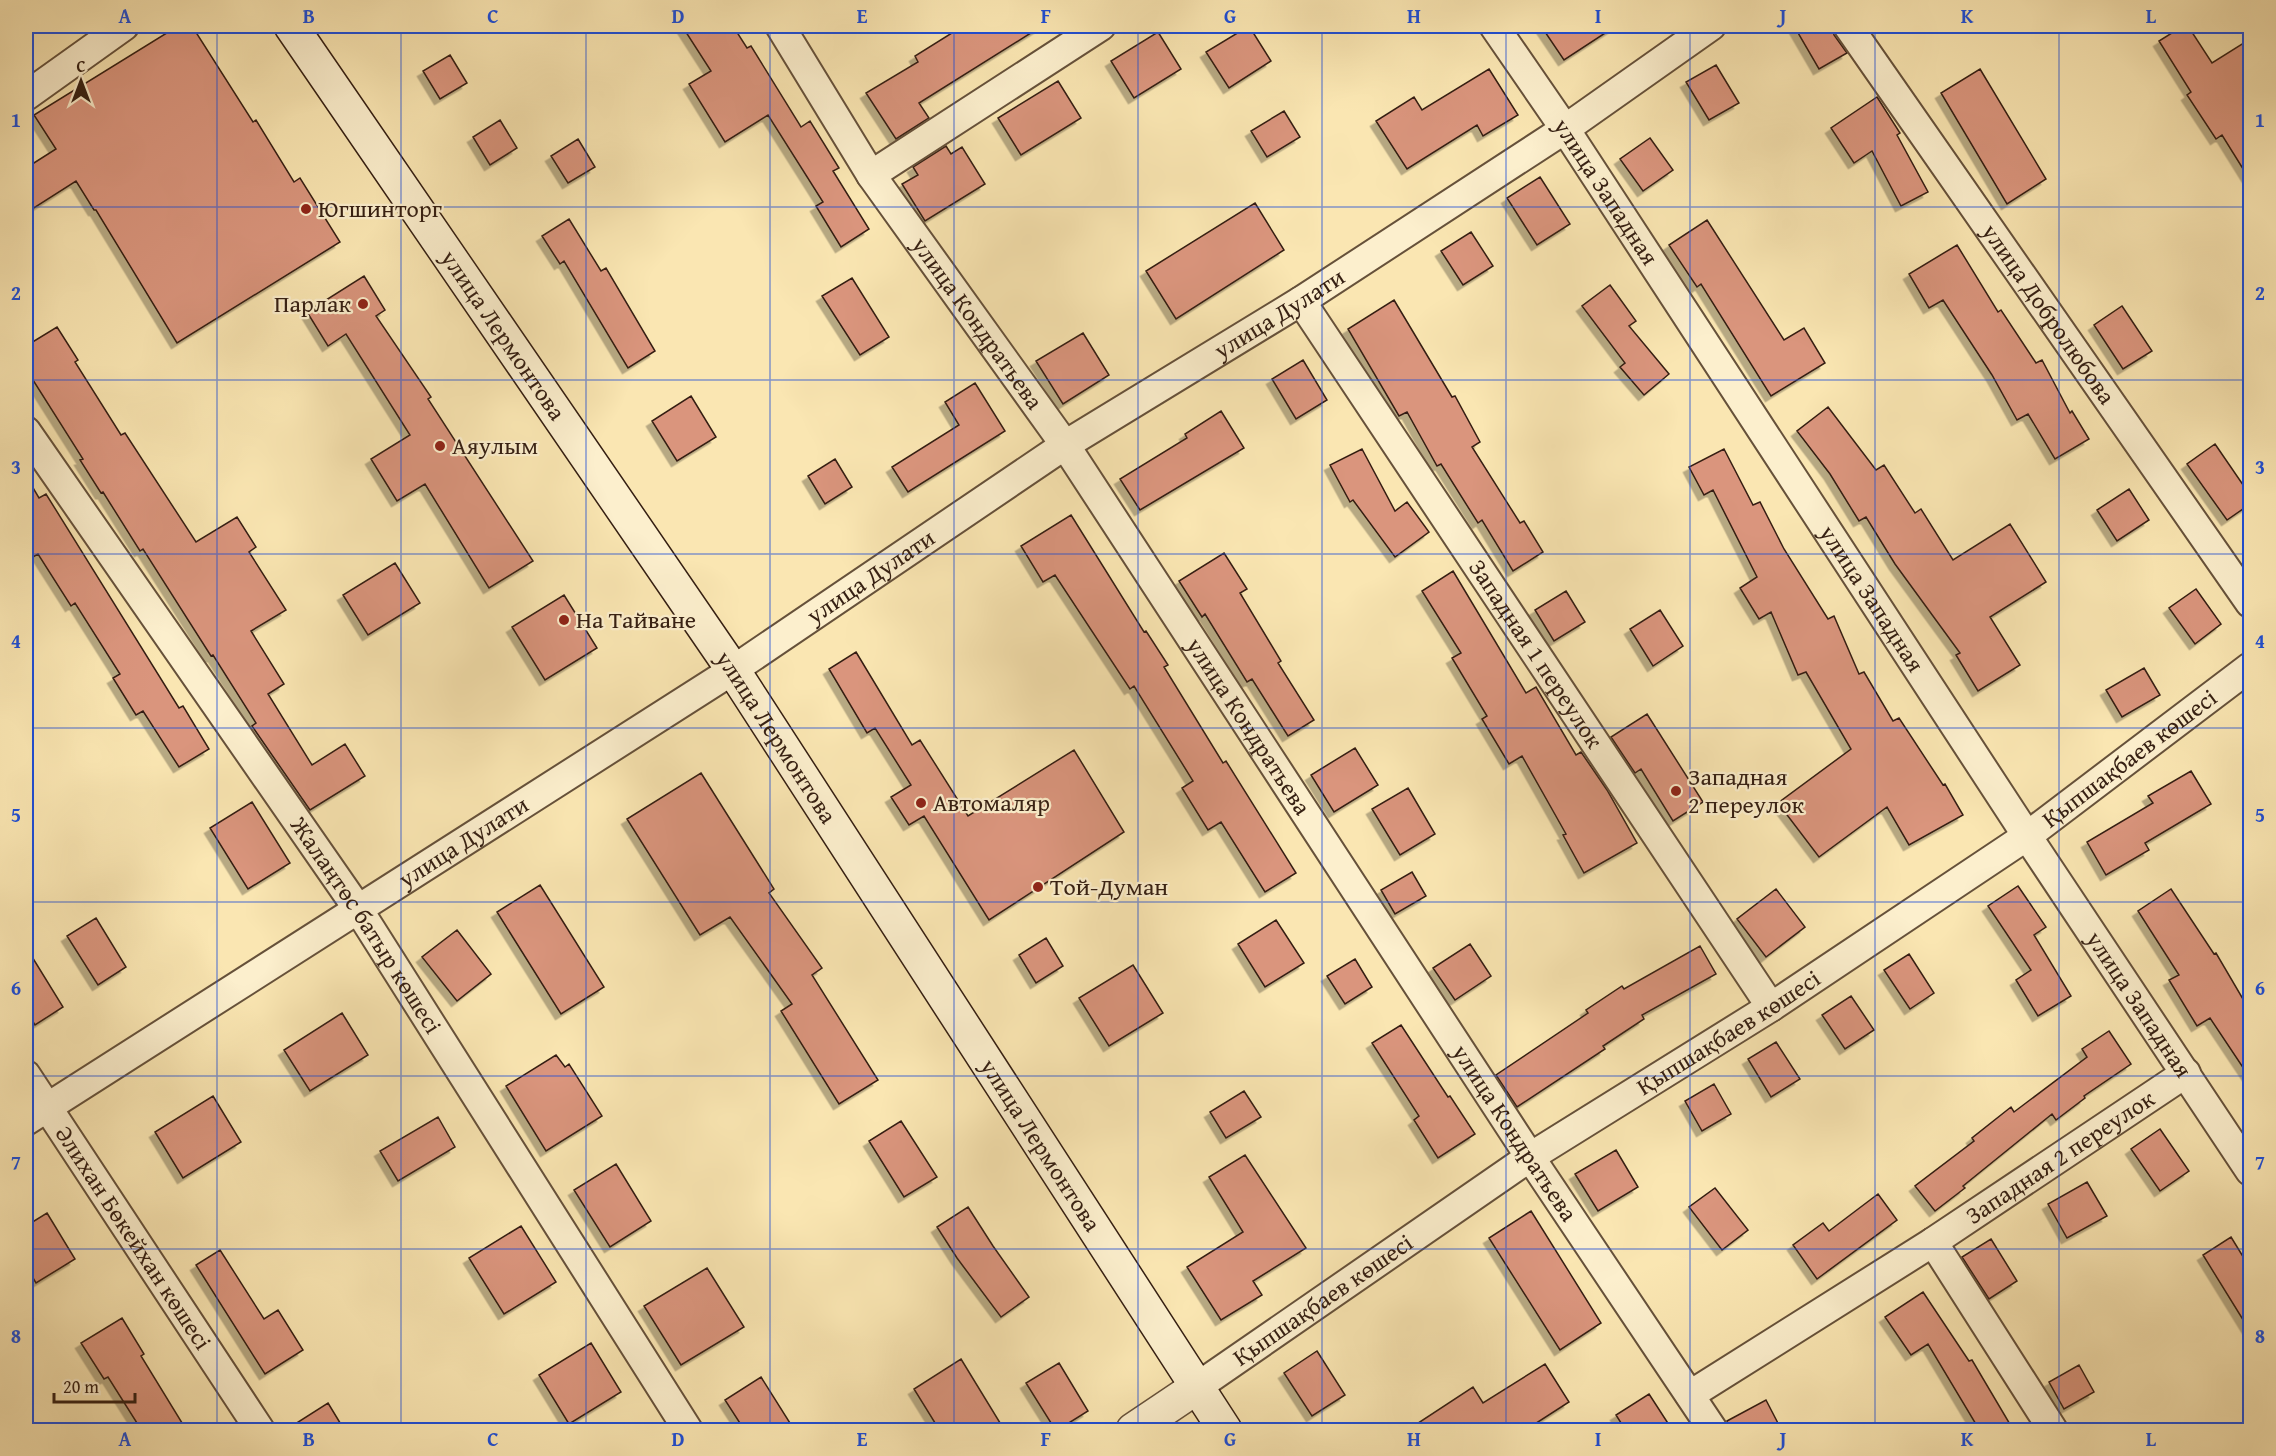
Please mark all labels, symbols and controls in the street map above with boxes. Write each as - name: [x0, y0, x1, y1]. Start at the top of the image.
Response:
- text: A: [119, 1, 132, 30]
- text: B: [303, 1, 315, 30]
- text: C: [487, 1, 499, 30]
- text: D: [671, 1, 685, 30]
- text: E: [857, 1, 868, 30]
- text: F: [1041, 1, 1051, 30]
- text: G: [1224, 1, 1236, 30]
- text: H: [1407, 1, 1421, 30]
- text: I: [1595, 1, 1601, 30]
- text: J: [1777, 1, 1787, 30]
- text: K: [1961, 1, 1974, 30]
- text: L: [2146, 1, 2157, 30]
- north arrow: [51, 51, 111, 111]
- text: С: [76, 54, 86, 78]
- text: 1: [11, 105, 21, 134]
- text: 1: [2255, 105, 2265, 134]
- street label: улица Западная: [1545, 110, 1667, 272]
- place label: Югшинторг: [318, 191, 442, 226]
- marker: Югшинторг: [299, 202, 313, 216]
- street label: улица Добролюбова: [1973, 215, 2125, 412]
- street label: улица Кондратьева: [903, 228, 1052, 417]
- street label: улица Лермонтова: [432, 242, 575, 428]
- street label: улица Дулати: [1206, 259, 1351, 368]
- text: 2: [11, 278, 21, 307]
- text: 2: [2255, 278, 2265, 307]
- place label: Парлак: [274, 286, 351, 321]
- marker: Парлак: [356, 297, 370, 311]
- place label: Аяулым: [452, 428, 538, 463]
- marker: Аяулым: [433, 439, 447, 453]
- text: 3: [11, 452, 21, 481]
- text: 3: [2255, 452, 2265, 481]
- street label: улица Западная: [1811, 517, 1933, 679]
- street label: улица Дулати: [798, 520, 942, 633]
- street label: Западная 1 переулок: [1461, 552, 1612, 756]
- place label: На Тайване: [576, 602, 696, 637]
- marker: На Тайване: [557, 613, 571, 627]
- text: 4: [11, 626, 21, 655]
- text: 4: [2255, 626, 2265, 655]
- street label: улица Кондратьева: [1178, 629, 1320, 822]
- street label: улица Лермонтова: [707, 642, 846, 831]
- street label: Қыпшақбаев көшесі: [2034, 680, 2224, 836]
- place label: Западная 2 переулок: [1688, 759, 1805, 822]
- marker: Западная 2 переулок: [1669, 784, 1683, 798]
- place label: Автомаляр: [933, 785, 1050, 820]
- street label: улица Дулати: [391, 787, 535, 897]
- marker: Автомаляр: [914, 796, 928, 810]
- text: 5: [11, 800, 21, 829]
- text: 5: [2255, 800, 2265, 829]
- street label: Жалаңтөс батыр көшесі: [281, 809, 451, 1041]
- place label: Той-Думан: [1050, 869, 1168, 904]
- marker: Той-Думан: [1031, 880, 1045, 894]
- street label: улица Западная: [2077, 923, 2201, 1084]
- street label: Қыпшақбаев көшесі: [1630, 961, 1827, 1104]
- text: 6: [11, 973, 21, 1002]
- text: 6: [2255, 973, 2265, 1002]
- street label: улица Кондратьева: [1443, 1036, 1587, 1229]
- street label: улица Лермонтова: [971, 1051, 1110, 1239]
- street label: Западная 2 переулок: [1958, 1081, 2162, 1233]
- street label: Әлихан Бөкейхан көшесі: [47, 1118, 221, 1357]
- text: 7: [11, 1147, 21, 1176]
- text: 7: [2255, 1147, 2265, 1176]
- street label: Қыпшақбаев көшесі: [1226, 1225, 1420, 1374]
- text: 8: [11, 1321, 21, 1350]
- text: 8: [2255, 1321, 2265, 1350]
- scale bar: [54, 1366, 135, 1404]
- text: 20 m: [63, 1373, 99, 1400]
- text: A: [119, 1424, 132, 1453]
- text: B: [303, 1424, 315, 1453]
- text: C: [487, 1424, 499, 1453]
- text: D: [671, 1424, 685, 1453]
- text: E: [857, 1424, 868, 1453]
- text: F: [1041, 1424, 1051, 1453]
- text: G: [1224, 1424, 1236, 1453]
- text: H: [1407, 1424, 1421, 1453]
- text: I: [1595, 1424, 1601, 1453]
- text: J: [1777, 1424, 1787, 1453]
- text: K: [1961, 1424, 1974, 1453]
- text: L: [2146, 1424, 2157, 1453]

